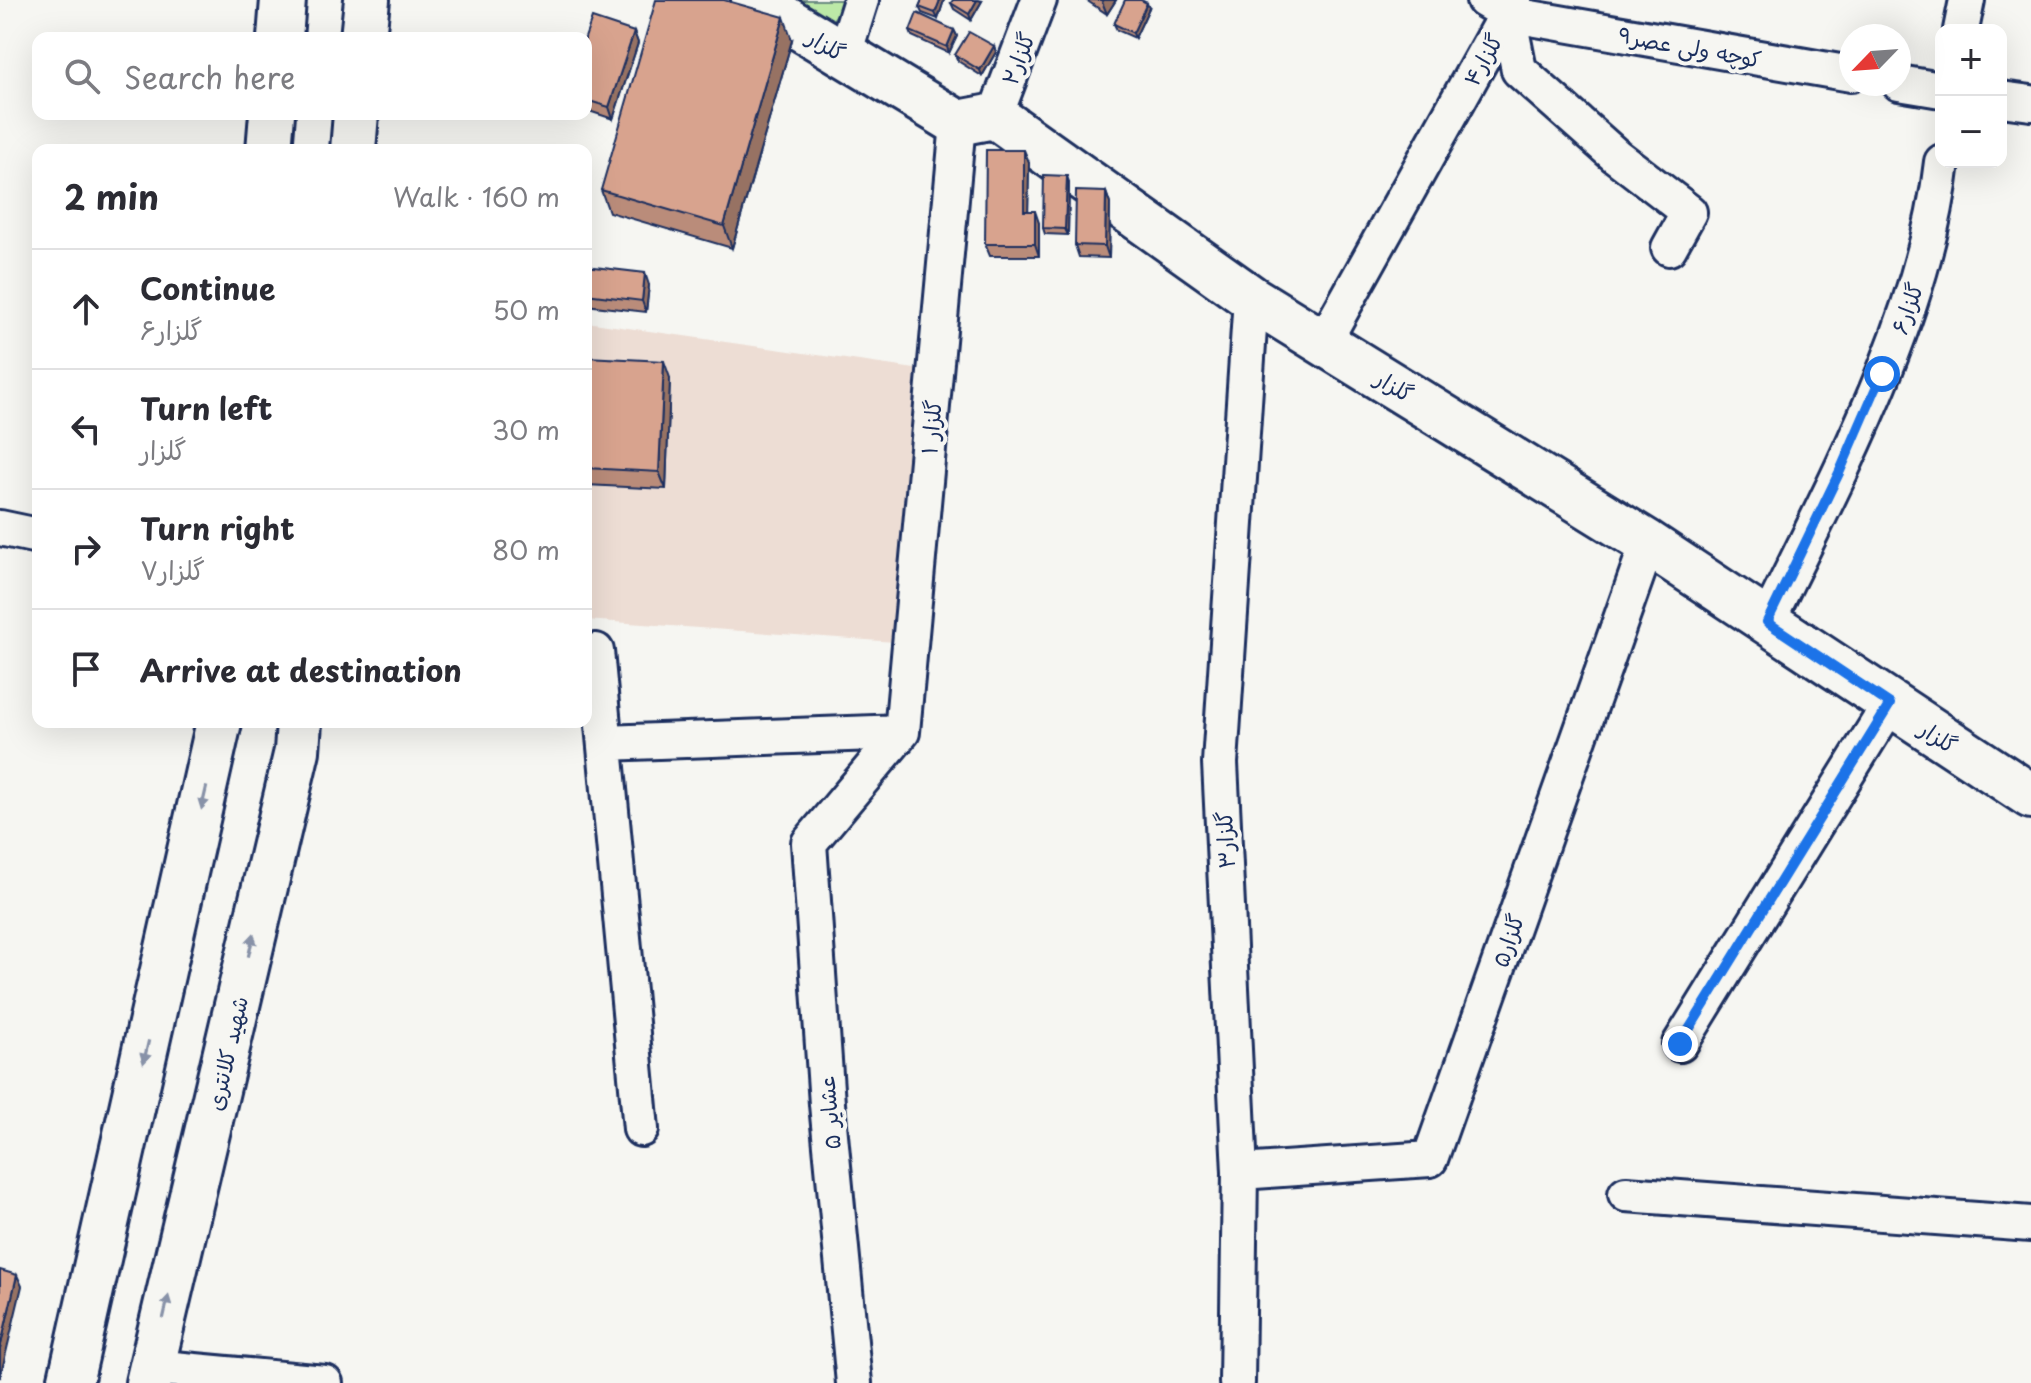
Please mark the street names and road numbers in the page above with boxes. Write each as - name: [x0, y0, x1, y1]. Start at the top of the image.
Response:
- street label: کوچه ولی عصر۹: [1616, 17, 1764, 75]
- street label: گلزار: [800, 19, 852, 68]
- street label: گلزار۲: [992, 27, 1042, 89]
- street label: گلزار۴: [1454, 27, 1510, 91]
- street label: گلزار۶: [1881, 278, 1931, 338]
- street label: گلزار: [1368, 360, 1420, 409]
- street label: گلزار ۱: [911, 398, 949, 456]
- street label: گلزار: [1912, 710, 1964, 761]
- street label: گلزار۳: [1206, 810, 1242, 870]
- street label: گلزار۵: [1483, 909, 1531, 971]
- street label: شهید کلانتری: [197, 993, 255, 1113]
- street label: عشایر ۵: [808, 1075, 848, 1151]

